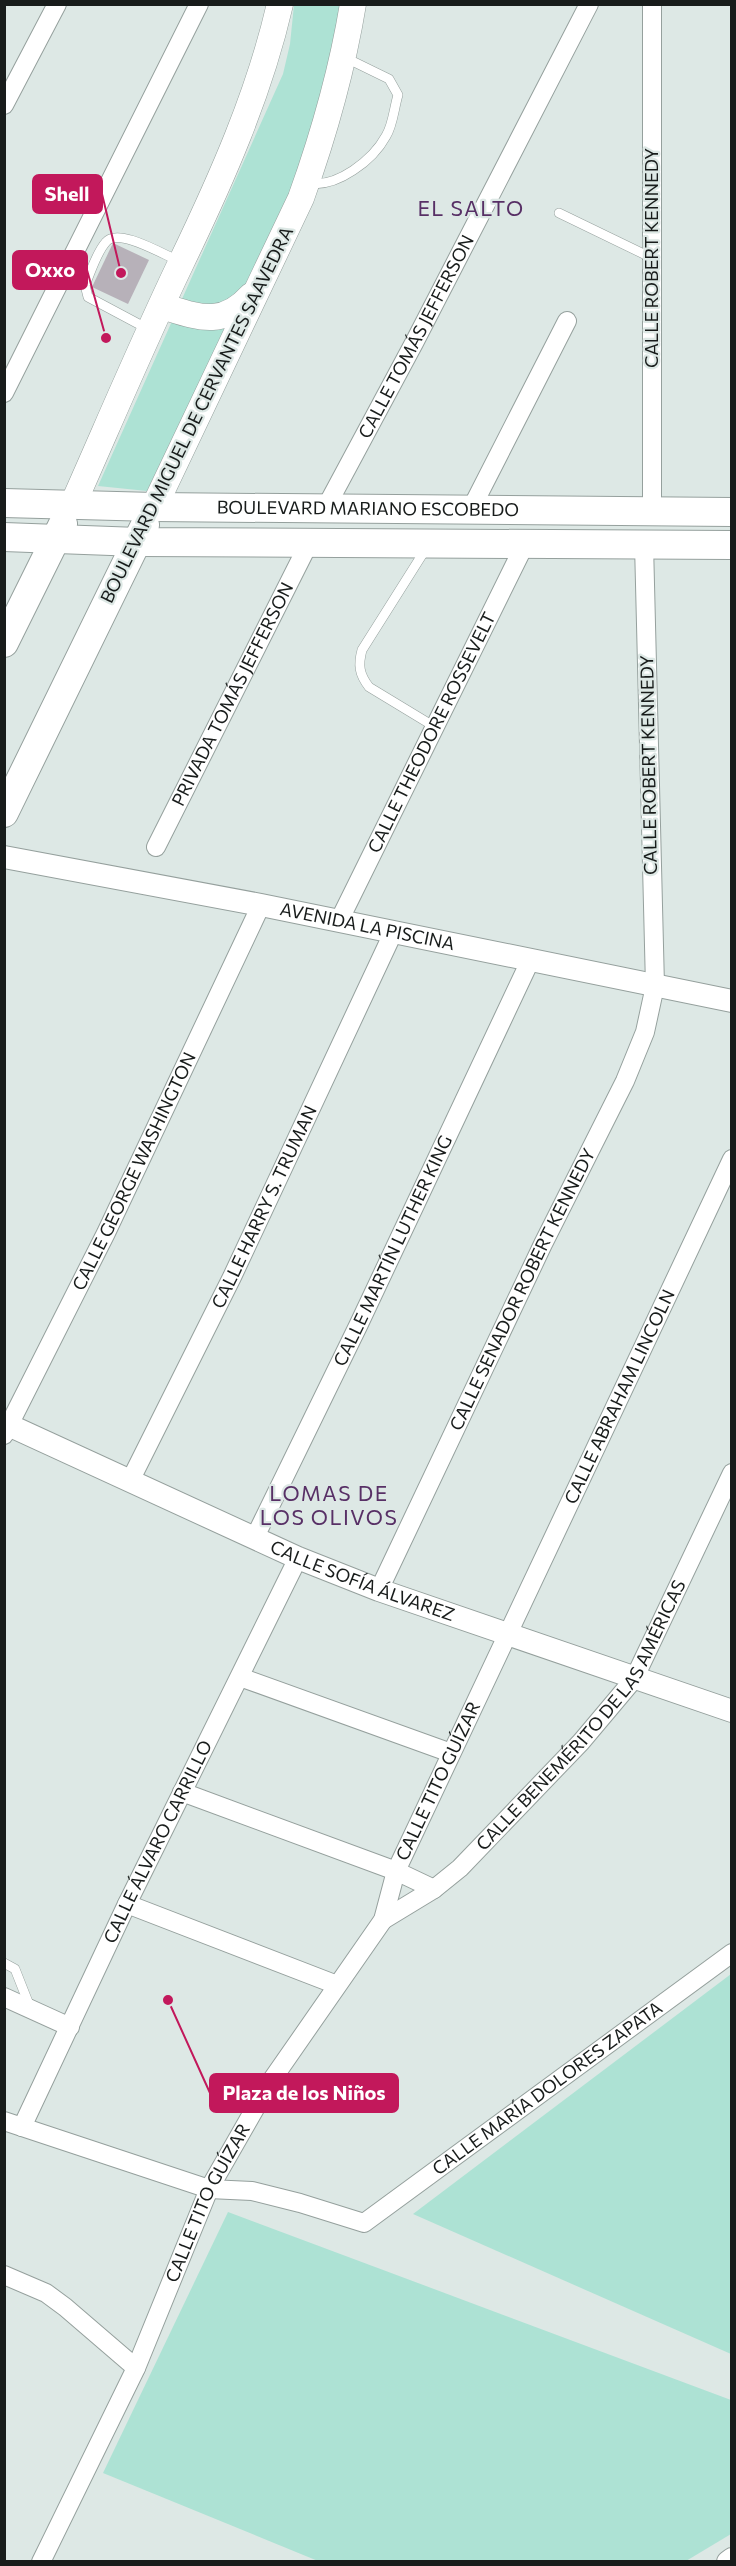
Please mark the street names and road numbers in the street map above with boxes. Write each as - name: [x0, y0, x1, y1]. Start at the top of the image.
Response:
- street label: CALLE ROBERT KENNEDY: [640, 148, 662, 368]
- street label: BOULEVARD MIGUEL DE CERVANTES SAAVEDRA: [95, 223, 297, 606]
- street label: CALLE TOMÁS JEFFERSON: [353, 231, 478, 442]
- street label: BOULEVARD MARIANO ESCOBEDO: [217, 496, 519, 520]
- street label: PRIVADA TOMÁS JEFFERSON: [166, 578, 297, 809]
- street label: CALLE THEODORE ROSSEVELT: [362, 608, 500, 856]
- street label: CALLE ROBERT KENNEDY: [635, 655, 661, 875]
- street label: AVENIDA LA PISCINA: [278, 897, 457, 954]
- street label: CALLE GEORGE WASHINGTON: [67, 1048, 200, 1294]
- street label: CALLE HARRY S. TRUMAN: [206, 1101, 321, 1312]
- street label: CALLE MARTÍN LUTHER KING: [328, 1131, 456, 1369]
- street label: CALLE SENADOR ROBERT KENNEDY: [444, 1144, 599, 1434]
- street label: CALLE ABRAHAM LINCOLN: [559, 1286, 679, 1507]
- street label: CALLE SOFÍA ÁLVAREZ: [267, 1535, 458, 1625]
- street label: CALLE BENEMÉRITO DE LAS AMÉRICAS: [471, 1576, 690, 1855]
- street label: CALLE TITO GUÍZAR: [391, 1698, 484, 1864]
- street label: CALLE ÁLVARO CARRILLO: [98, 1736, 216, 1946]
- street label: CALLE MARÍA DOLORES ZAPATA: [428, 1996, 666, 2179]
- street label: CALLE TITO GUÍZAR: [160, 2119, 254, 2285]

